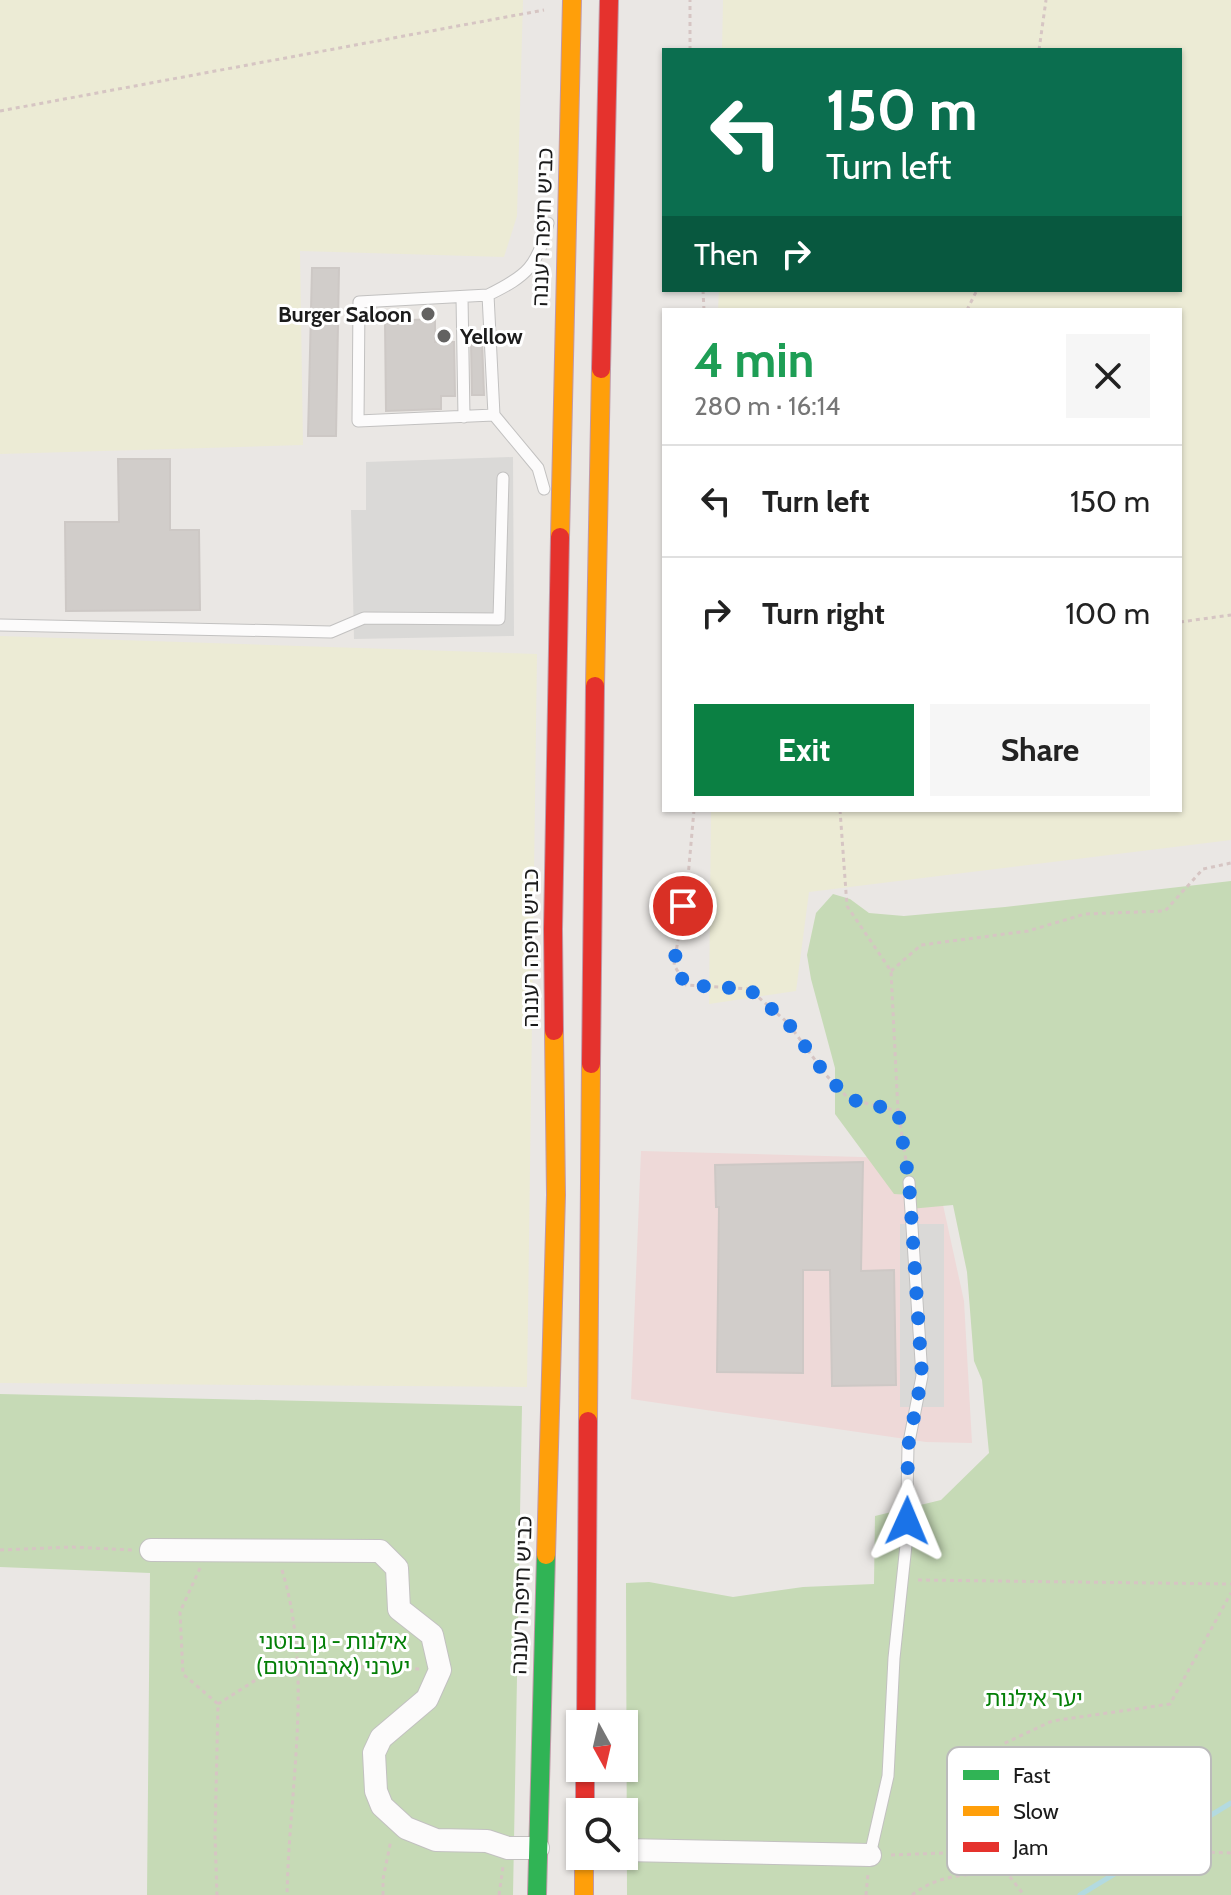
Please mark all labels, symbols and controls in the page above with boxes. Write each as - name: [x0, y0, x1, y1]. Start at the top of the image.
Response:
- text: 150 m: [826, 76, 978, 144]
- icon: left: [694, 80, 798, 184]
- text: Turn left: [826, 144, 951, 188]
- street label: כביש חיפה רעננה: [526, 147, 559, 307]
- icon: right: [774, 232, 818, 276]
- text: Then: [694, 236, 758, 273]
- place label: Burger Saloon: [278, 301, 412, 328]
- marker: Burger Saloon: [419, 305, 437, 323]
- place label: Yellow: [459, 323, 523, 350]
- marker: Yellow: [435, 327, 453, 345]
- text: 4 min: [694, 331, 814, 389]
- button: close: [1066, 334, 1150, 418]
- text: 280 m · 16:14: [694, 390, 840, 422]
- icon: left: [694, 479, 738, 523]
- text: Turn left: [762, 483, 870, 520]
- text: 150 m: [1070, 483, 1150, 520]
- icon: right: [694, 591, 738, 635]
- text: Turn right: [762, 595, 885, 632]
- text: 100 m: [1065, 595, 1150, 632]
- button: Exit: [694, 704, 914, 796]
- button: Share: [930, 704, 1150, 796]
- street label: כביש חיפה רעננה: [517, 869, 544, 1027]
- pin: [649, 872, 717, 940]
- icon: arrive: [661, 884, 705, 928]
- position arrow: [865, 1479, 949, 1563]
- street label: כביש חיפה רעננה: [505, 1515, 538, 1675]
- park label: אילנות - גן בוטני יערני (ארבורטום): [256, 1628, 410, 1680]
- park label: יער אילנות: [985, 1685, 1083, 1712]
- north arrow: [566, 1710, 638, 1782]
- map controls: [566, 1710, 638, 1870]
- legend: [947, 1747, 1211, 1875]
- text: Fast: [1013, 1762, 1051, 1789]
- button: search: [566, 1798, 638, 1870]
- text: Slow: [1013, 1798, 1059, 1825]
- text: Jam: [1012, 1834, 1048, 1861]

